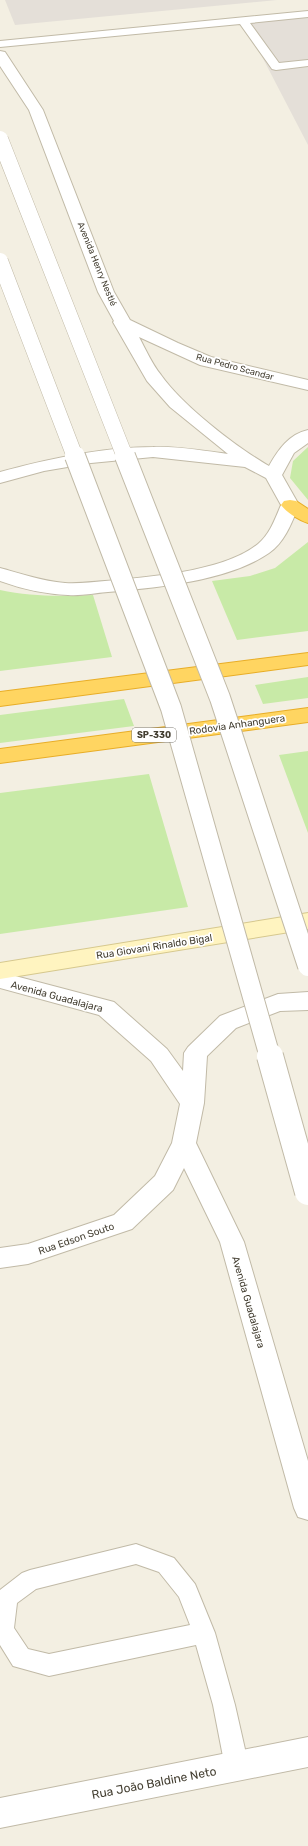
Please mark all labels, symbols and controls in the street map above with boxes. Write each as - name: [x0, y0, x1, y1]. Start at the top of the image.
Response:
- street label: Avenida Henry Nestlé: [76, 221, 118, 307]
- street label: Rua Pedro Scandar: [195, 352, 276, 382]
- street label: Rodovia Anhanguera: [188, 712, 286, 738]
- road number: SP-330: [132, 728, 176, 742]
- street label: Rua Giovani Rinaldo Bigal: [95, 932, 213, 962]
- street label: Avenida Guadalajara: [9, 979, 104, 1015]
- street label: Rua Edson Souto: [37, 1220, 116, 1258]
- street label: Avenida Guadalajara: [229, 1255, 267, 1350]
- street label: Rua João Baldine Neto: [90, 1764, 218, 1802]

